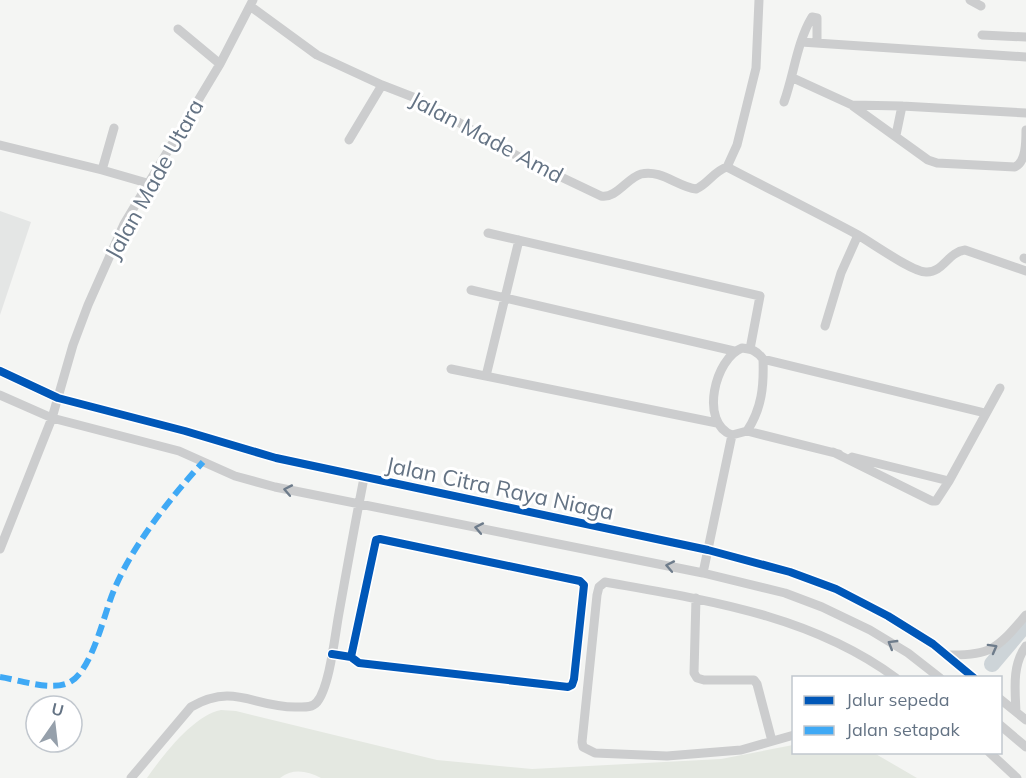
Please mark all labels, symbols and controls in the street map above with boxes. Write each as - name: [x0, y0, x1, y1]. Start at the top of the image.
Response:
- street label: Jalan Made Amd: [406, 85, 568, 189]
- street label: Jalan Made Utara: [98, 94, 210, 264]
- street label: Jalan Citra Raya Niaga: [383, 450, 617, 526]
- one-way arrow: [283, 484, 293, 497]
- one-way arrow: [474, 522, 484, 535]
- one-way arrow: [665, 560, 675, 573]
- one-way arrow: [888, 639, 898, 651]
- one-way arrow: [987, 643, 998, 655]
- legend: [792, 676, 1002, 754]
- text: Jalur sepeda: [846, 688, 950, 711]
- north arrow: [24, 694, 84, 754]
- text: U: [49, 698, 66, 721]
- text: Jalan setapak: [846, 718, 960, 741]

